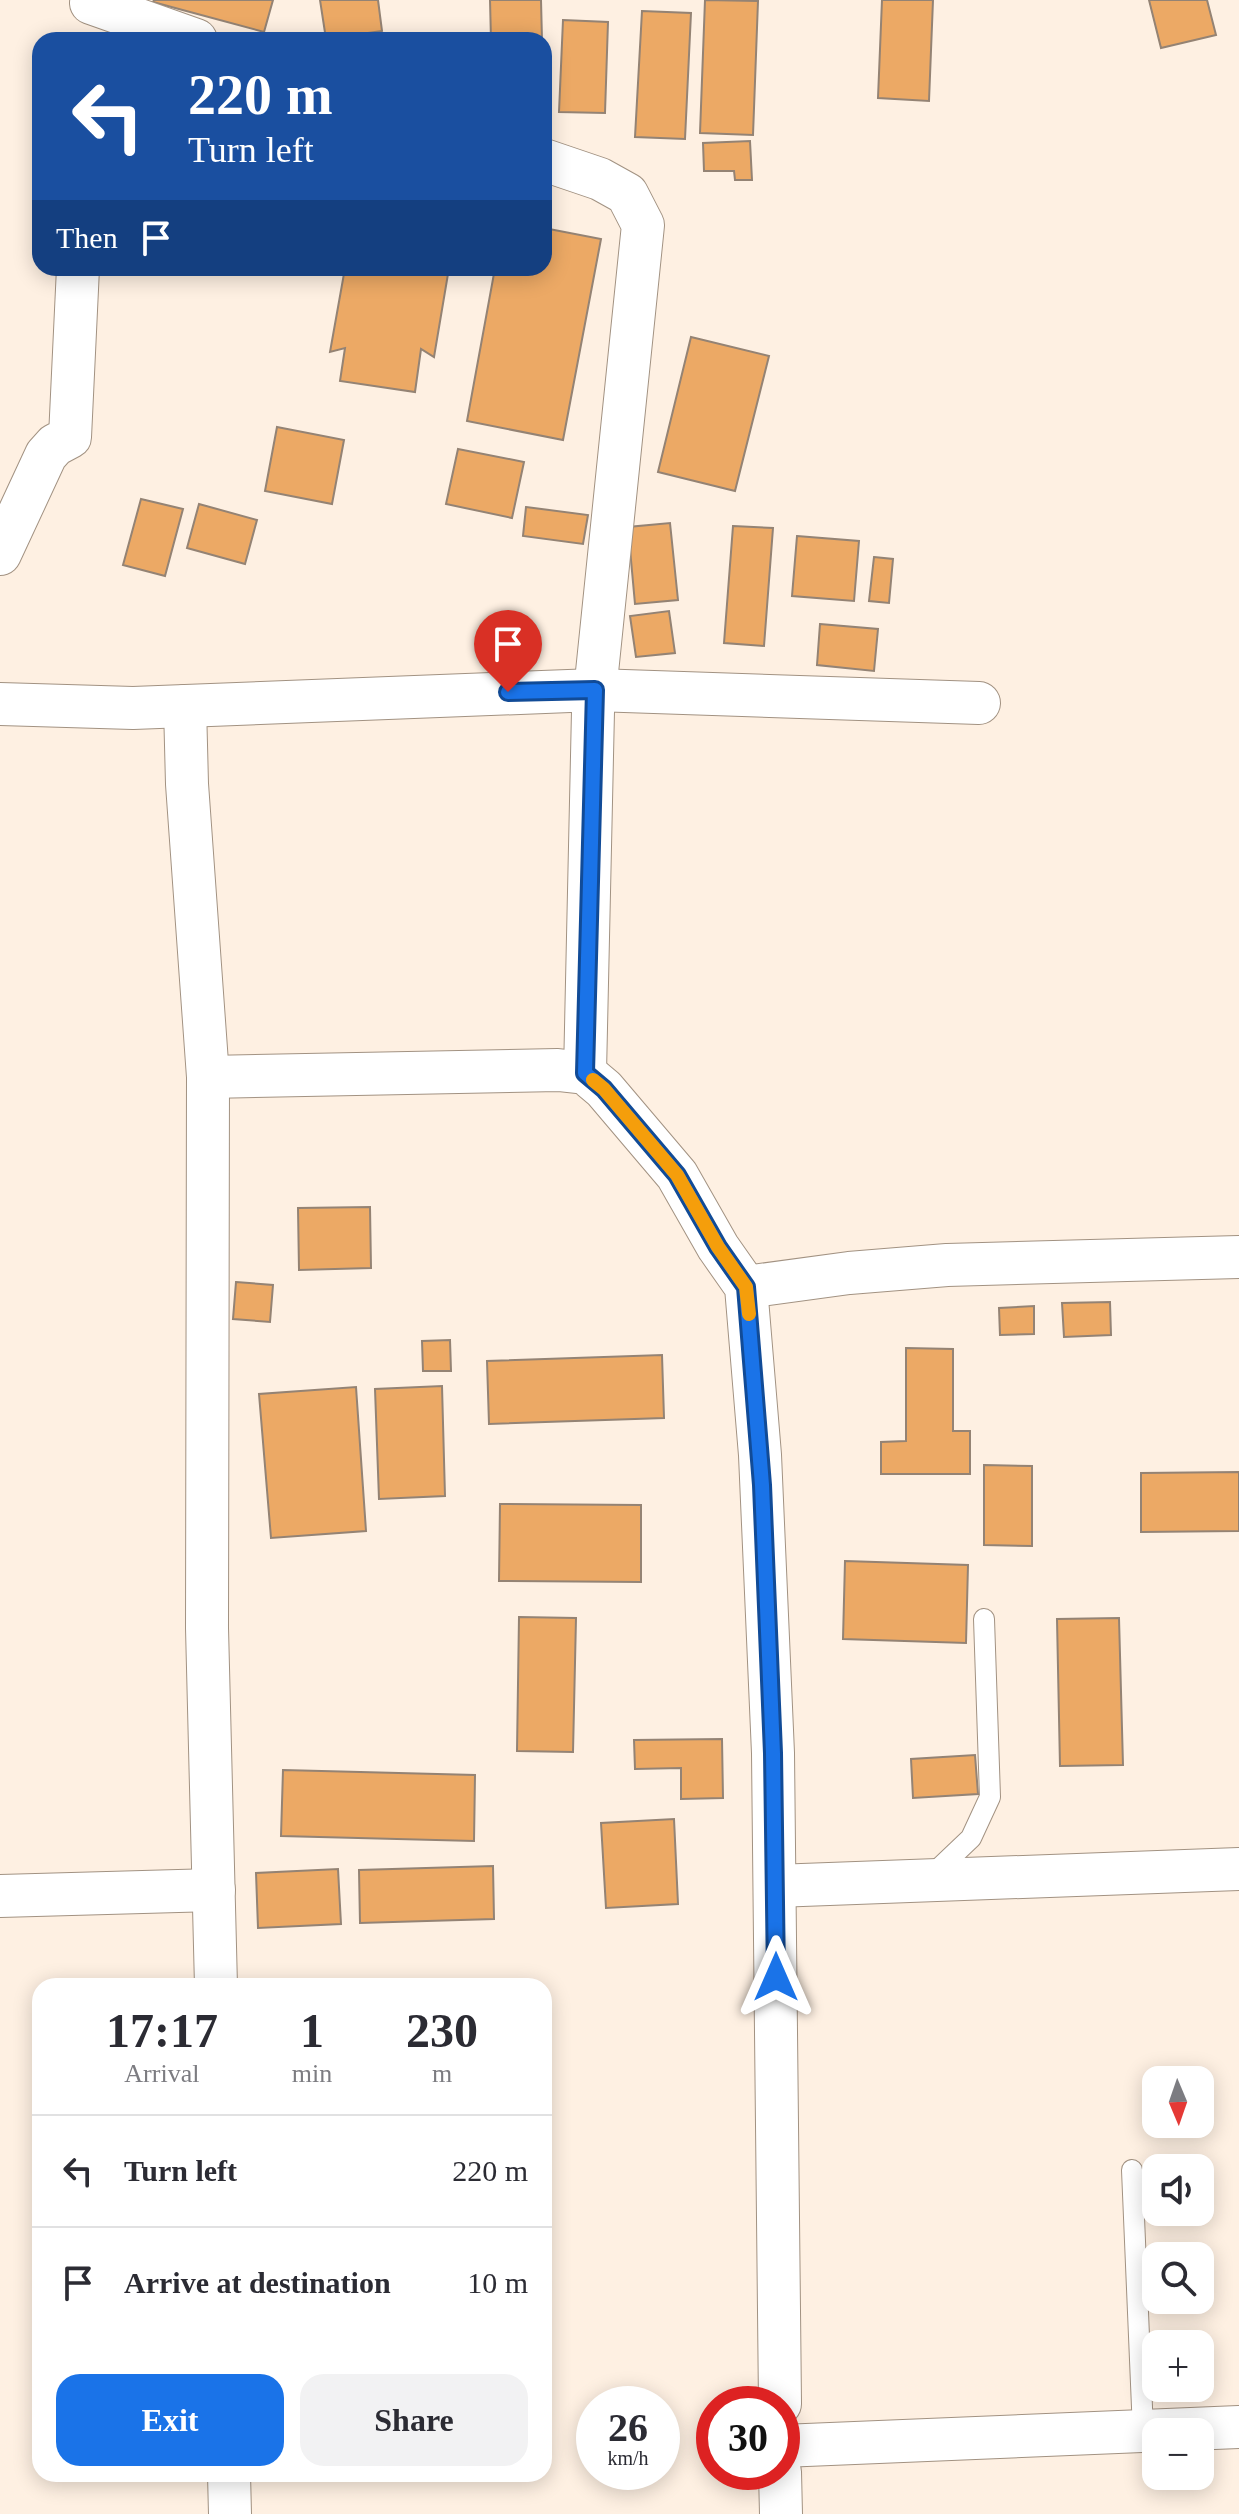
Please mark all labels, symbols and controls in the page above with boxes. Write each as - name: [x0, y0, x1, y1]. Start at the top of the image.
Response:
- icon: left: [56, 64, 160, 168]
- text: 220 m: [188, 64, 333, 126]
- text: Turn left: [188, 130, 314, 170]
- icon: arrive: [134, 216, 178, 260]
- text: Then: [56, 221, 118, 254]
- pin: [474, 610, 542, 692]
- icon: arrive: [486, 622, 530, 666]
- position arrow: [734, 1935, 818, 2019]
- text: 17:17: [106, 2004, 218, 2057]
- text: 1: [300, 2004, 324, 2057]
- text: 230: [406, 2004, 478, 2057]
- text: Arrival: [124, 2059, 199, 2088]
- text: min: [292, 2059, 332, 2088]
- text: m: [432, 2059, 452, 2088]
- north arrow: [1142, 2066, 1214, 2138]
- map controls: [1142, 2066, 1214, 2490]
- icon: left: [56, 2149, 100, 2193]
- text: Turn left: [124, 2154, 237, 2187]
- text: 220 m: [452, 2154, 528, 2187]
- button: sound: [1142, 2154, 1214, 2226]
- button: search: [1142, 2242, 1214, 2314]
- icon: arrive: [56, 2261, 100, 2305]
- text: Arrive at destination: [124, 2266, 391, 2299]
- text: 10 m: [467, 2266, 528, 2299]
- button: +: [1142, 2330, 1214, 2402]
- button: Exit: [56, 2374, 284, 2466]
- button: Share: [300, 2374, 528, 2466]
- speed limit sign: 30: [696, 2386, 800, 2490]
- text: 26: [608, 2405, 648, 2450]
- button: −: [1142, 2418, 1214, 2490]
- text: km/h: [607, 2447, 649, 2469]

